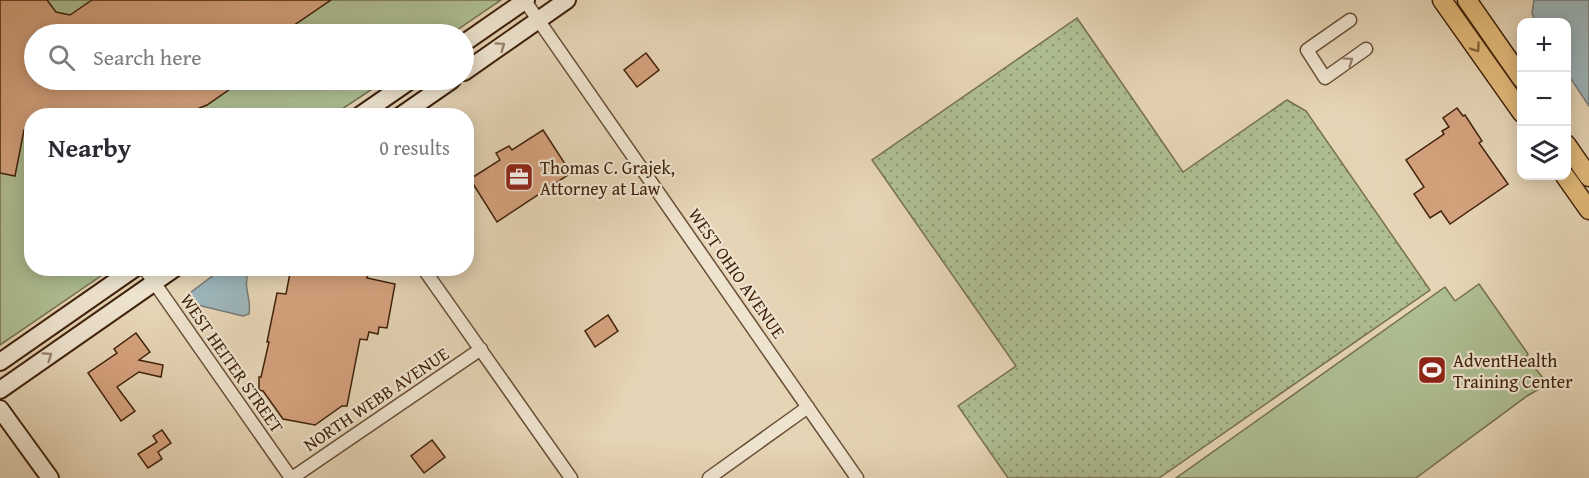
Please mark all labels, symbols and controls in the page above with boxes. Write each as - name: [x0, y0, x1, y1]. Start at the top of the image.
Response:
- map controls: [1517, 18, 1571, 180]
- button: +: [1517, 18, 1571, 72]
- search box: [24, 24, 474, 90]
- icon: search: [45, 41, 78, 74]
- text: Search here: [93, 41, 202, 73]
- one-way arrow: [1469, 41, 1480, 52]
- one-way arrow: [494, 42, 505, 53]
- one-way arrow: [1342, 57, 1353, 68]
- button: −: [1517, 72, 1571, 126]
- button: layers: [1517, 126, 1571, 180]
- text: Nearby: [48, 128, 131, 167]
- text: 0 results: [379, 133, 450, 162]
- place label: Thomas C. Grajek, Attorney at Law: [540, 154, 675, 202]
- office icon: Thomas C. Grajek, Attorney at Law: [503, 161, 535, 193]
- street label: WEST OHIO AVENUE: [682, 202, 792, 344]
- street label: WEST HEITER STREET: [174, 288, 290, 438]
- street label: NORTH WEBB AVENUE: [298, 340, 454, 458]
- place label: AdventHealth Training Center: [1453, 347, 1573, 395]
- one-way arrow: [41, 352, 52, 363]
- sports icon: AdventHealth Training Center: [1416, 354, 1448, 386]

